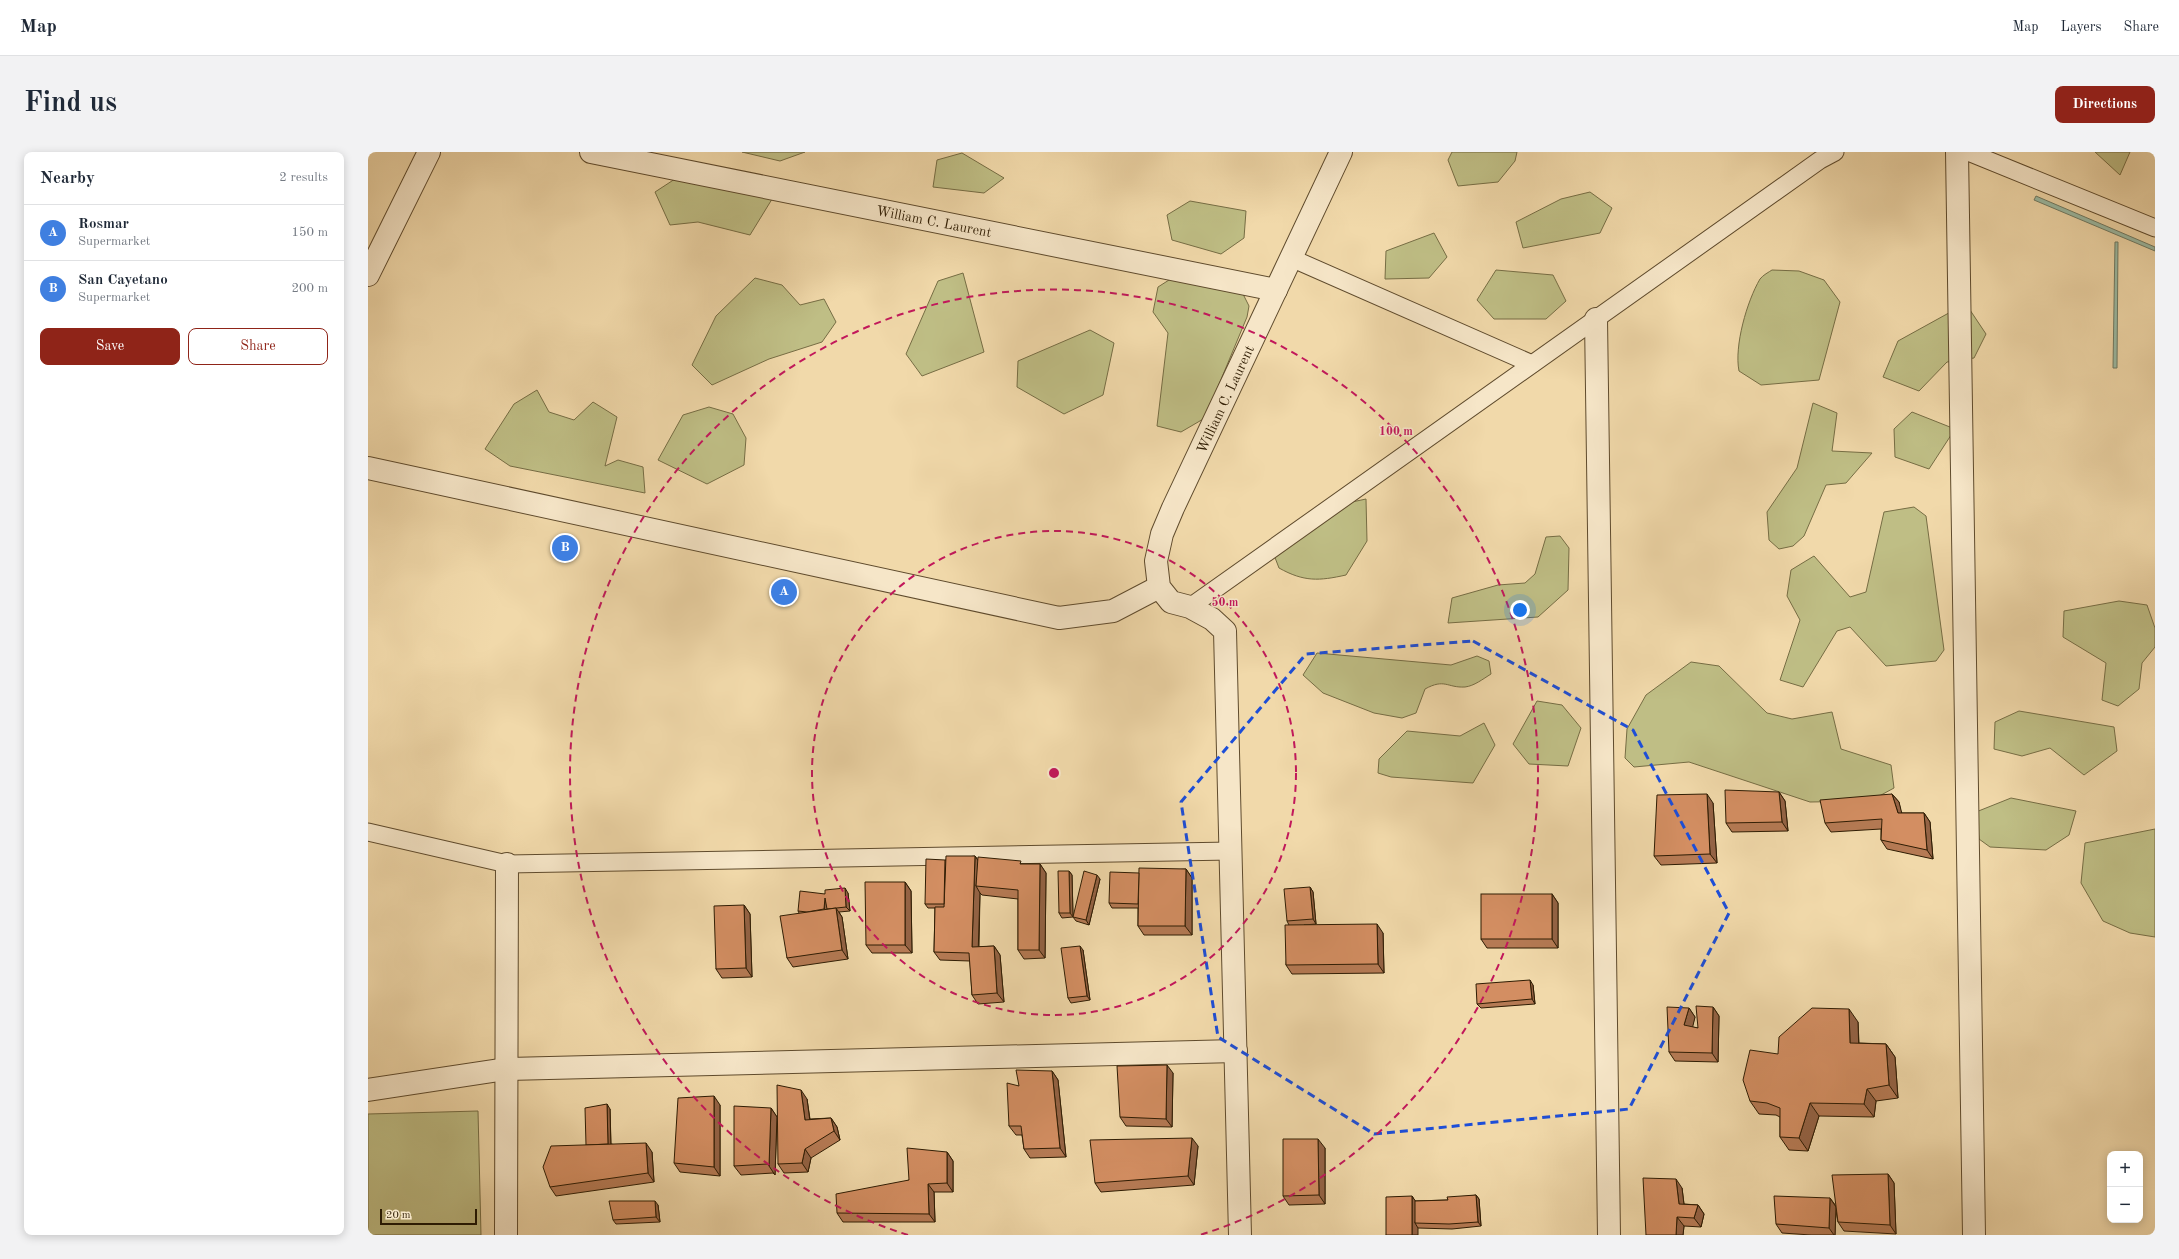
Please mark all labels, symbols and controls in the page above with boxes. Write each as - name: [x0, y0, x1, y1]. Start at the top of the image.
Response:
- text: Map: [20, 18, 57, 37]
- text: Map: [2013, 20, 2039, 34]
- text: Layers: [2061, 20, 2102, 34]
- text: Share: [2124, 20, 2159, 34]
- button: Directions: [2055, 86, 2155, 123]
- text: Find us: [24, 90, 117, 118]
- text: Nearby: [40, 170, 95, 187]
- text: 2 results: [279, 171, 328, 184]
- street label: William C. Laurent: [875, 204, 993, 240]
- text: Rosmar: [78, 217, 129, 232]
- text: A: [48, 226, 58, 239]
- text: 150 m: [291, 226, 328, 239]
- text: Supermarket: [78, 235, 150, 248]
- text: San Cayetano: [78, 273, 168, 288]
- text: B: [48, 282, 58, 295]
- text: 200 m: [291, 282, 328, 295]
- text: Supermarket: [78, 291, 150, 304]
- button: Save: [40, 328, 180, 365]
- button: Share: [188, 328, 328, 365]
- street label: William C. Laurent: [1195, 343, 1257, 455]
- text: 100 m: [1379, 426, 1413, 438]
- pin: B: [552, 533, 578, 563]
- pin: A: [771, 577, 797, 607]
- text: 50 m: [1212, 596, 1239, 609]
- your location: [1510, 600, 1530, 620]
- centre of rings: [1047, 766, 1061, 780]
- map controls: [2107, 1151, 2143, 1223]
- button: +: [2107, 1151, 2143, 1187]
- button: −: [2107, 1187, 2143, 1223]
- scale bar: [380, 1207, 477, 1226]
- text: 20 m: [386, 1210, 411, 1221]

